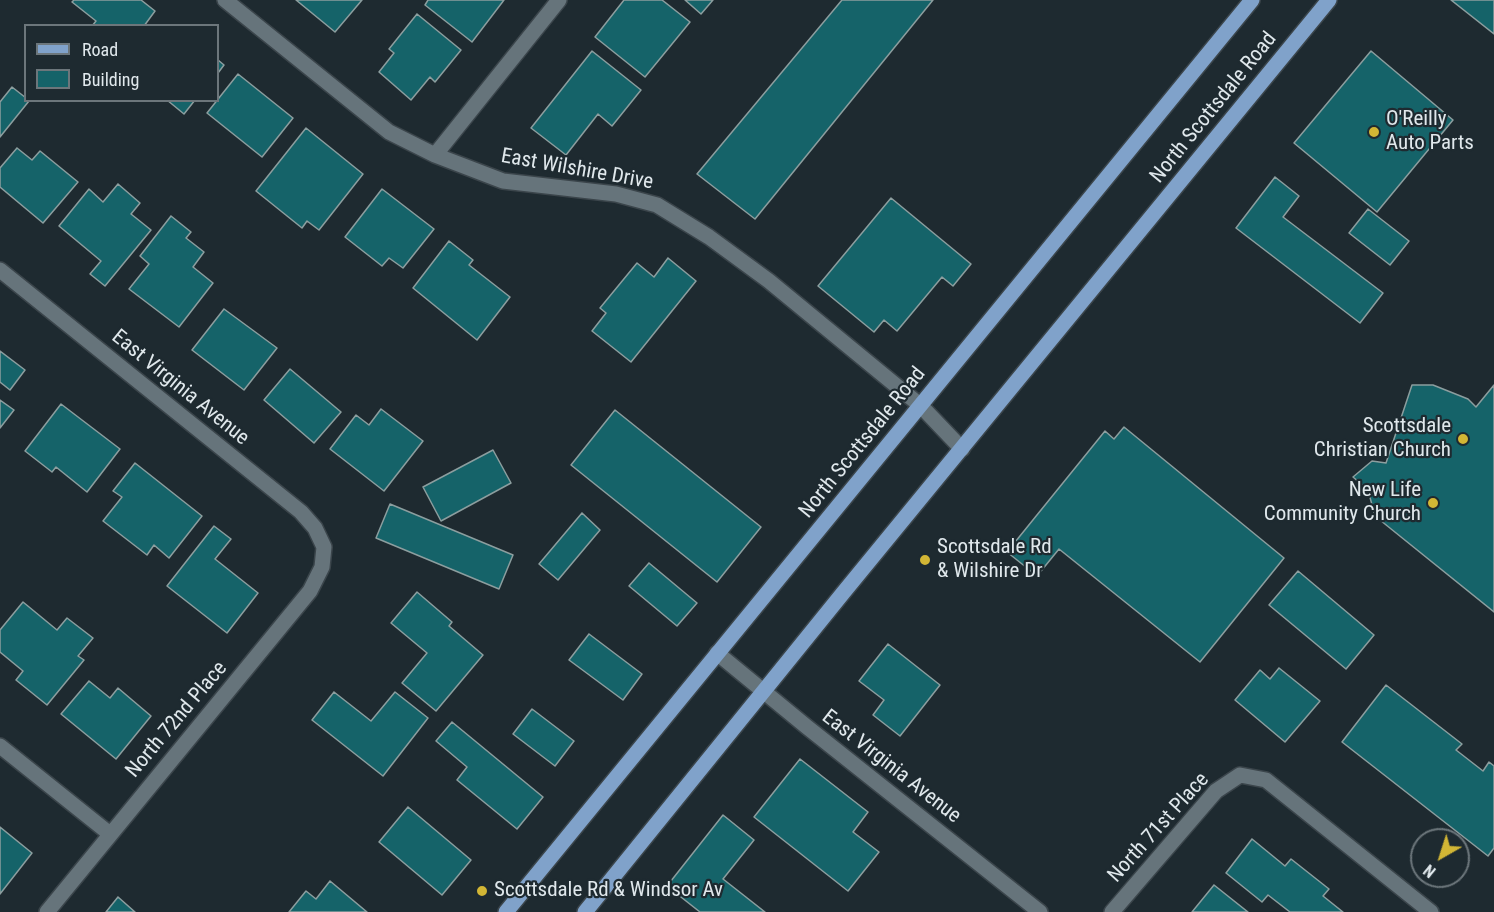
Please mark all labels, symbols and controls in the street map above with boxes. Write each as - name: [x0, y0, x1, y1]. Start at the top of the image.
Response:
- legend: [24, 24, 219, 102]
- street label: North Scottsdale Road: [1145, 27, 1283, 189]
- text: Road: [82, 39, 118, 60]
- text: Building: [82, 69, 139, 90]
- place label: O'Reilly Auto Parts: [1386, 107, 1474, 157]
- marker: O'Reilly Auto Parts: [1367, 125, 1381, 139]
- street label: East Wilshire Drive: [499, 144, 655, 196]
- street label: East Virginia Avenue: [106, 325, 254, 451]
- street label: North Scottsdale Road: [794, 362, 932, 524]
- place label: Scottsdale Christian Church: [1314, 414, 1451, 464]
- marker: Scottsdale Christian Church: [1456, 432, 1470, 446]
- place label: New Life Community Church: [1264, 478, 1421, 528]
- marker: New Life Community Church: [1426, 496, 1440, 510]
- place label: Scottsdale Rd & Wilshire Dr: [937, 535, 1052, 585]
- marker: Scottsdale Rd & Wilshire Dr: [918, 553, 932, 567]
- street label: North 72nd Place: [121, 657, 233, 783]
- street label: East Virginia Avenue: [816, 705, 966, 829]
- street label: North 71st Place: [1103, 768, 1215, 888]
- north arrow: [1410, 828, 1470, 888]
- text: N: [1420, 860, 1439, 881]
- place label: Scottsdale Rd & Windsor Av: [494, 878, 723, 904]
- marker: Scottsdale Rd & Windsor Av: [475, 884, 489, 898]

